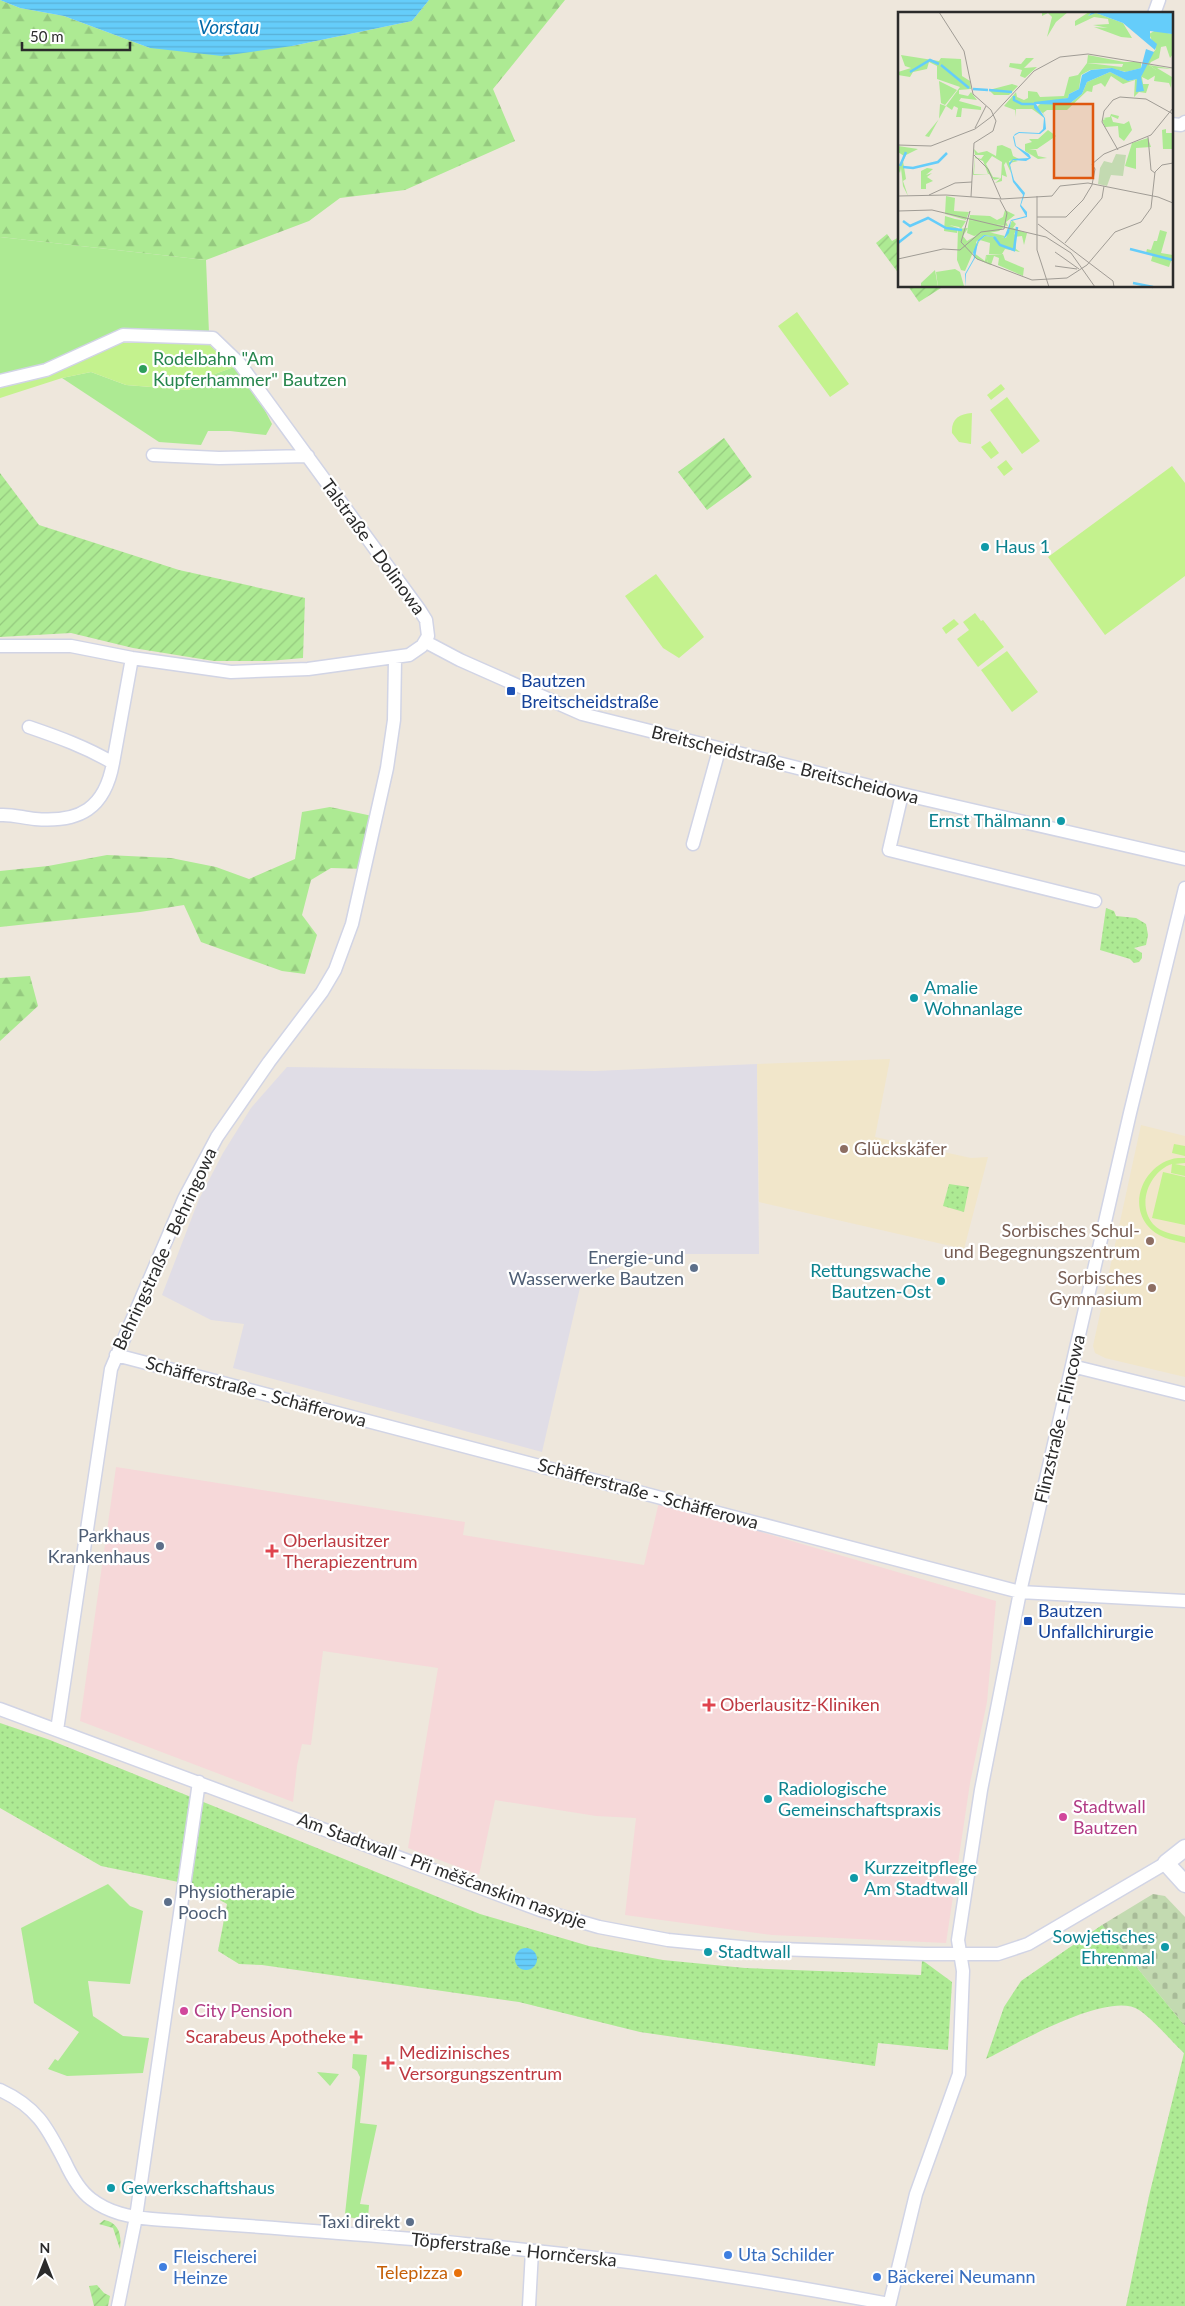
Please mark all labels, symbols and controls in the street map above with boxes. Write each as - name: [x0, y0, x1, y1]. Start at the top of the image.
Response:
- inset map: [898, 12, 1172, 288]
- water label: Vorstau: [199, 15, 259, 38]
- scale bar: [22, 20, 130, 52]
- text: 50 m: [30, 27, 64, 45]
- place label: Rodelbahn "Am Kupferhammer" Bautzen: [153, 347, 347, 390]
- marker: Rodelbahn "Am Kupferhammer" Bautzen: [137, 363, 149, 375]
- street label: Talstraße - Dolinowa: [317, 474, 431, 619]
- place label: Haus 1: [995, 535, 1050, 557]
- marker: Haus 1: [979, 541, 991, 553]
- place label: Bautzen Breitscheidstraße: [521, 669, 659, 712]
- marker: Bautzen Breitscheidstraße: [505, 685, 517, 697]
- street label: Breitscheidstraße - Breitscheidowa: [649, 720, 921, 808]
- place label: Ernst Thälmann: [928, 809, 1051, 831]
- marker: Ernst Thälmann: [1055, 815, 1067, 827]
- place label: Amalie Wohnanlage: [924, 976, 1023, 1019]
- marker: Amalie Wohnanlage: [908, 992, 920, 1004]
- place label: Glückskäfer: [854, 1137, 947, 1159]
- marker: Glückskäfer: [838, 1143, 850, 1155]
- street label: Behringstraße - Behringowa: [107, 1144, 221, 1353]
- place label: Sorbisches Schul- und Begegnungszentrum: [944, 1219, 1140, 1262]
- marker: Sorbisches Schul- und Begegnungszentrum: [1144, 1235, 1156, 1247]
- place label: Energie-und Wasserwerke Bautzen: [509, 1246, 684, 1289]
- place label: Rettungswache Bautzen-Ost: [810, 1259, 932, 1302]
- marker: Energie-und Wasserwerke Bautzen: [688, 1262, 700, 1274]
- place label: Sorbisches Gymnasium: [1049, 1266, 1142, 1309]
- marker: Rettungswache Bautzen-Ost: [935, 1275, 947, 1287]
- marker: Sorbisches Gymnasium: [1146, 1282, 1158, 1294]
- street label: Flinzstraße - Flincowa: [1029, 1332, 1089, 1505]
- street label: Schäfferstraße - Schäfferowa: [143, 1351, 369, 1431]
- street label: Schäfferstraße - Schäfferowa: [535, 1453, 761, 1533]
- place label: Parkhaus Krankenhaus: [48, 1524, 150, 1567]
- place label: Oberlausitzer Therapiezentrum: [283, 1529, 418, 1572]
- marker: Parkhaus Krankenhaus: [154, 1540, 166, 1552]
- marker: Oberlausitzer Therapiezentrum: [265, 1544, 279, 1558]
- place label: Bautzen Unfallchirurgie: [1038, 1599, 1154, 1642]
- marker: Bautzen Unfallchirurgie: [1022, 1615, 1034, 1627]
- place label: Oberlausitz-Kliniken: [720, 1693, 880, 1715]
- marker: Oberlausitz-Kliniken: [702, 1698, 716, 1712]
- place label: Radiologische Gemeinschaftspraxis: [778, 1777, 941, 1820]
- marker: Radiologische Gemeinschaftspraxis: [762, 1793, 774, 1805]
- place label: Stadtwall Bautzen: [1073, 1795, 1146, 1838]
- street label: Am Stadtwall - Při měšćanskim nasypje: [295, 1807, 590, 1933]
- marker: Stadtwall Bautzen: [1057, 1811, 1069, 1823]
- place label: Kurzzeitpflege Am Stadtwall: [864, 1856, 977, 1899]
- marker: Kurzzeitpflege Am Stadtwall: [848, 1872, 860, 1884]
- place label: Physiotherapie Pooch: [178, 1880, 295, 1923]
- marker: Physiotherapie Pooch: [162, 1896, 174, 1908]
- place label: Sowjetisches Ehrenmal: [1052, 1925, 1155, 1968]
- place label: Stadtwall: [718, 1940, 791, 1962]
- marker: Sowjetisches Ehrenmal: [1159, 1941, 1171, 1953]
- marker: Stadtwall: [702, 1946, 714, 1958]
- place label: City Pension: [194, 1999, 293, 2021]
- marker: City Pension: [178, 2005, 190, 2017]
- place label: Scarabeus Apotheke: [186, 2025, 346, 2047]
- marker: Scarabeus Apotheke: [350, 2031, 362, 2043]
- place label: Medizinisches Versorgungszentrum: [399, 2041, 562, 2084]
- marker: Medizinisches Versorgungszentrum: [381, 2056, 395, 2070]
- place label: Gewerkschaftshaus: [121, 2176, 275, 2198]
- marker: Gewerkschaftshaus: [105, 2182, 117, 2194]
- place label: Taxi direkt: [319, 2210, 401, 2232]
- marker: Taxi direkt: [404, 2216, 416, 2228]
- street label: Töpferstraße - Hornčerska: [410, 2227, 618, 2271]
- north arrow: [20, 2236, 70, 2286]
- text: N: [40, 2239, 50, 2256]
- place label: Uta Schilder: [738, 2243, 835, 2265]
- place label: Fleischerei Heinze: [173, 2245, 257, 2288]
- marker: Uta Schilder: [722, 2249, 734, 2261]
- marker: Fleischerei Heinze: [157, 2261, 169, 2273]
- place label: Telepizza: [377, 2261, 448, 2283]
- place label: Bäckerei Neumann: [887, 2265, 1036, 2287]
- marker: Telepizza: [452, 2267, 464, 2279]
- marker: Bäckerei Neumann: [871, 2271, 883, 2283]

